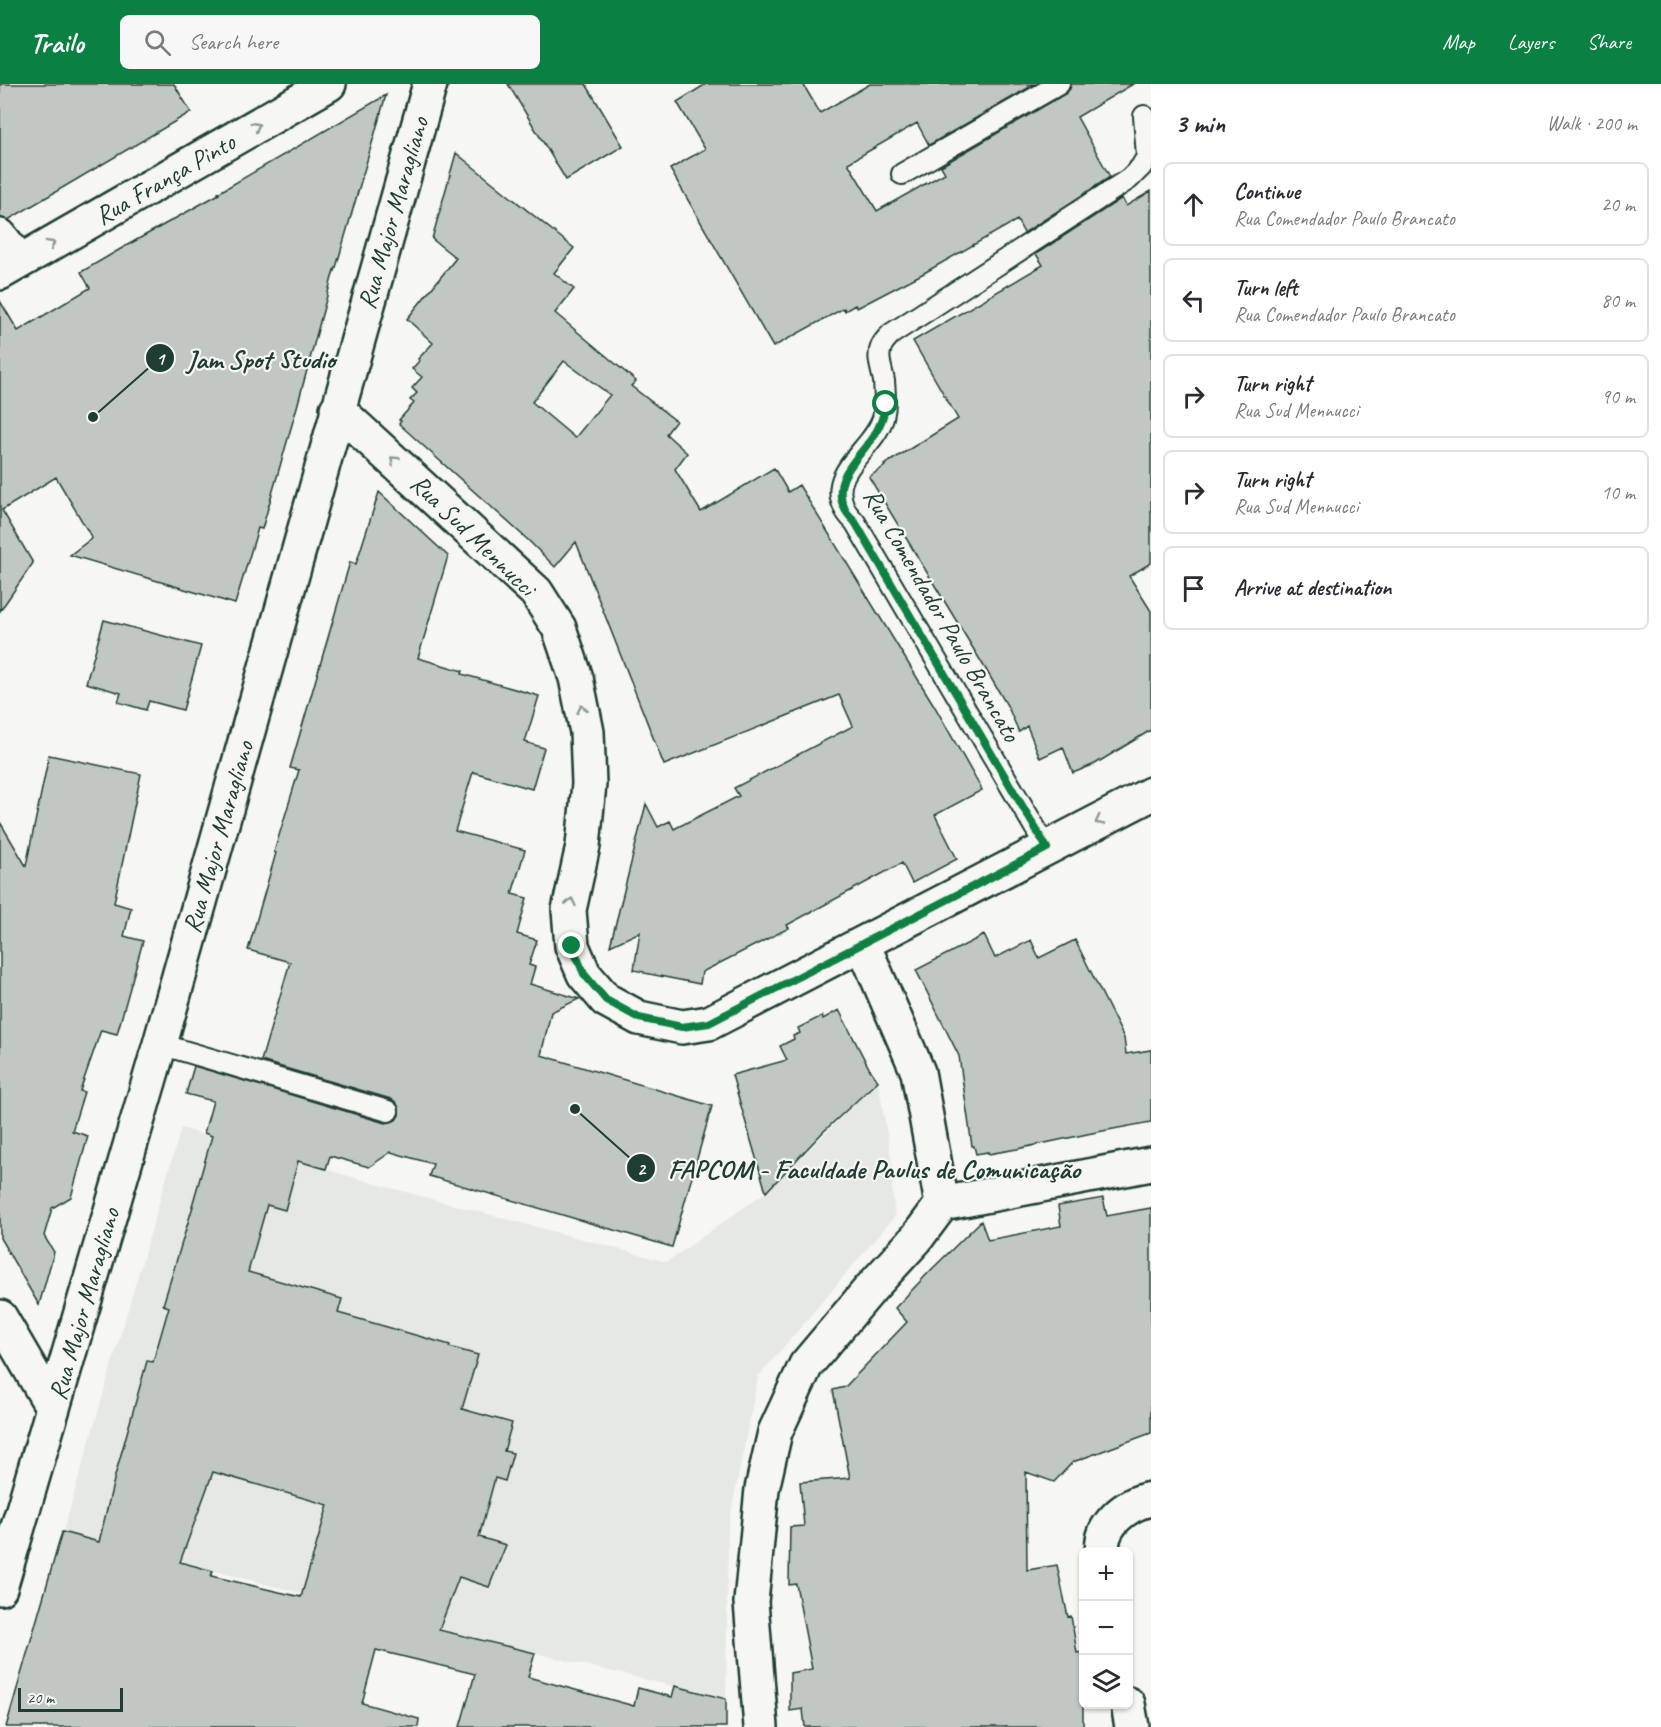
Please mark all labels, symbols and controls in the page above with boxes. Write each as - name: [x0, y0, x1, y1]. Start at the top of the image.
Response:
- search box: [120, 15, 540, 69]
- text: Trailo: [30, 25, 84, 60]
- icon: search: [141, 26, 174, 59]
- text: Search here: [189, 28, 278, 56]
- text: Map: [1442, 29, 1475, 55]
- text: Layers: [1508, 29, 1554, 55]
- text: Share: [1587, 29, 1631, 55]
- text: 3 min: [1175, 107, 1225, 140]
- text: Walk · 200 m: [1547, 111, 1637, 136]
- street label: Rua Major Maragliano: [350, 112, 437, 313]
- one-way arrow: [250, 122, 260, 133]
- street label: Rua França Pinto: [89, 125, 243, 232]
- text: Continue: [1234, 178, 1300, 206]
- icon: ahead: [1177, 188, 1210, 221]
- text: 20 m: [1601, 192, 1635, 217]
- text: Rua Comendador Paulo Brancato: [1234, 206, 1455, 231]
- one-way arrow: [44, 240, 55, 251]
- text: Turn left: [1234, 274, 1298, 302]
- icon: left: [1177, 284, 1210, 317]
- text: 80 m: [1601, 288, 1635, 313]
- text: Rua Comendador Paulo Brancato: [1234, 302, 1455, 327]
- callout: Jam Spot Studio: [145, 336, 348, 381]
- text: Jam Spot Studio: [185, 342, 338, 376]
- text: 1: [156, 348, 166, 370]
- text: Turn right: [1234, 370, 1311, 398]
- icon: right: [1177, 380, 1210, 413]
- text: 90 m: [1601, 384, 1635, 409]
- route start: [872, 390, 898, 416]
- text: Rua Sud Mennucci: [1234, 398, 1358, 423]
- one-way arrow: [390, 456, 401, 467]
- text: Turn right: [1234, 466, 1311, 494]
- street label: Rua Sud Mennucci: [403, 467, 545, 605]
- icon: right: [1177, 476, 1210, 509]
- text: 10 m: [1601, 480, 1635, 505]
- street label: Rua Comendador Paulo Brancato: [856, 482, 1029, 749]
- text: Rua Sud Mennucci: [1234, 494, 1358, 519]
- icon: arrive: [1177, 572, 1210, 605]
- text: Arrive at destination: [1234, 574, 1391, 602]
- one-way arrow: [576, 704, 589, 714]
- street label: Rua Major Maragliano: [175, 736, 262, 937]
- one-way arrow: [1095, 814, 1105, 825]
- one-way arrow: [564, 897, 577, 907]
- route end: [558, 932, 584, 958]
- callout: FAPCOM - Faculdade Paulus de Comunicação: [626, 1146, 1093, 1191]
- text: FAPCOM - Faculdade Paulus de Comunicação: [668, 1152, 1082, 1186]
- text: 2: [637, 1158, 647, 1180]
- street label: Rua Major Maragliano: [41, 1203, 128, 1404]
- map controls: [1079, 1547, 1133, 1709]
- button: +: [1079, 1547, 1133, 1601]
- button: −: [1079, 1601, 1133, 1655]
- button: layers: [1079, 1655, 1133, 1709]
- scale bar: [18, 1685, 123, 1712]
- text: 20 m: [27, 1688, 54, 1708]

